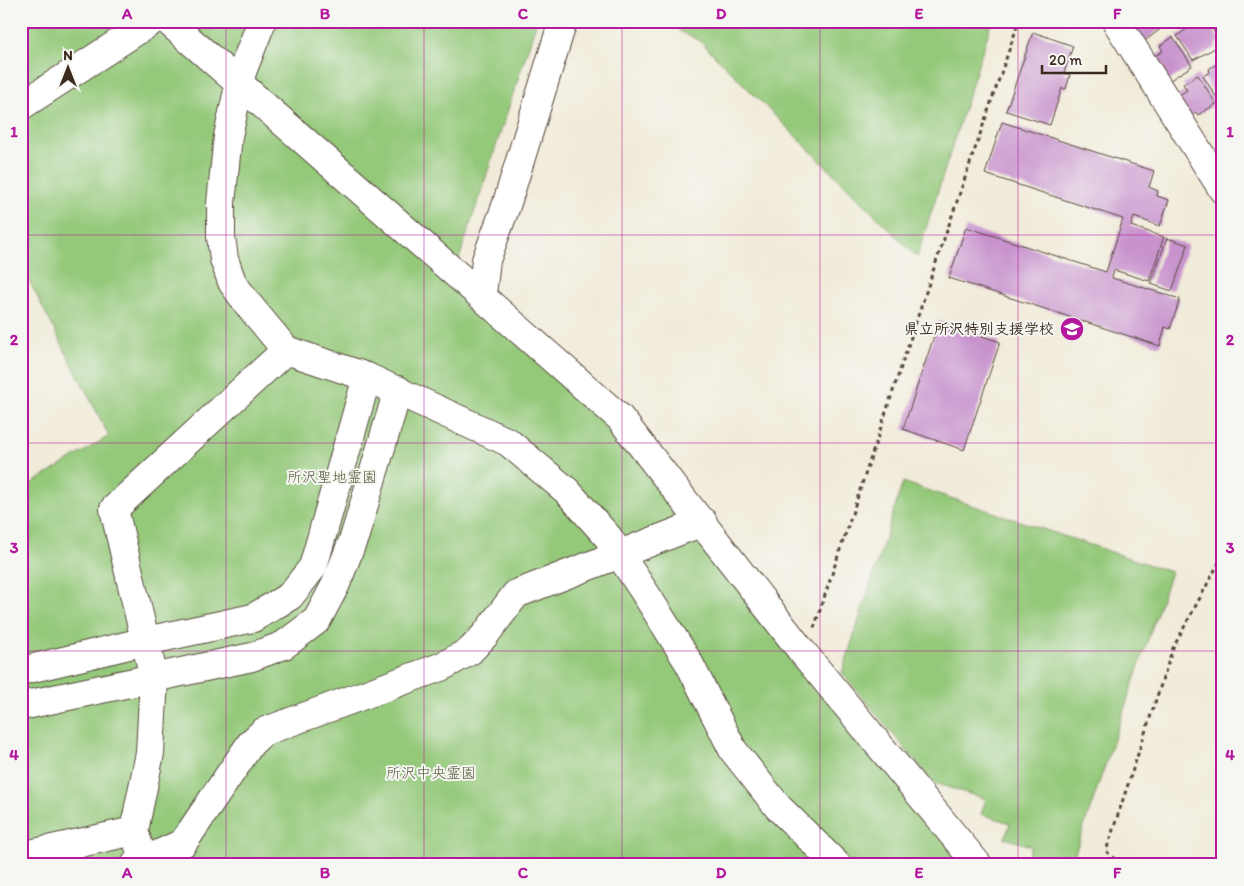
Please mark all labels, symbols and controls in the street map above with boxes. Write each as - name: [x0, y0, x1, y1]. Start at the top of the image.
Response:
- text: A: [121, 4, 133, 23]
- text: B: [320, 4, 331, 23]
- text: C: [518, 4, 529, 23]
- text: D: [716, 4, 727, 23]
- text: E: [915, 4, 924, 23]
- text: F: [1113, 4, 1122, 23]
- north arrow: [42, 42, 92, 92]
- scale bar: [1042, 42, 1105, 74]
- text: N: [63, 47, 73, 64]
- text: 20 m: [1049, 51, 1083, 69]
- text: 1: [10, 122, 18, 141]
- text: 1: [1226, 122, 1234, 141]
- school or university icon: 県立所沢特別支援学校: [1059, 316, 1085, 342]
- place label: 県立所沢特別支援学校: [904, 320, 1054, 338]
- text: 2: [10, 330, 19, 349]
- text: 2: [1226, 330, 1235, 349]
- park label: 所沢聖地霊園: [287, 468, 377, 486]
- text: 3: [10, 538, 19, 557]
- text: 3: [1226, 538, 1235, 557]
- text: 4: [9, 745, 19, 764]
- text: 4: [1225, 745, 1235, 764]
- park label: 所沢中央霊園: [386, 764, 476, 782]
- text: A: [121, 863, 133, 882]
- text: B: [320, 863, 331, 882]
- text: C: [518, 863, 529, 882]
- text: D: [716, 863, 727, 882]
- text: E: [915, 863, 924, 882]
- text: F: [1113, 863, 1122, 882]

